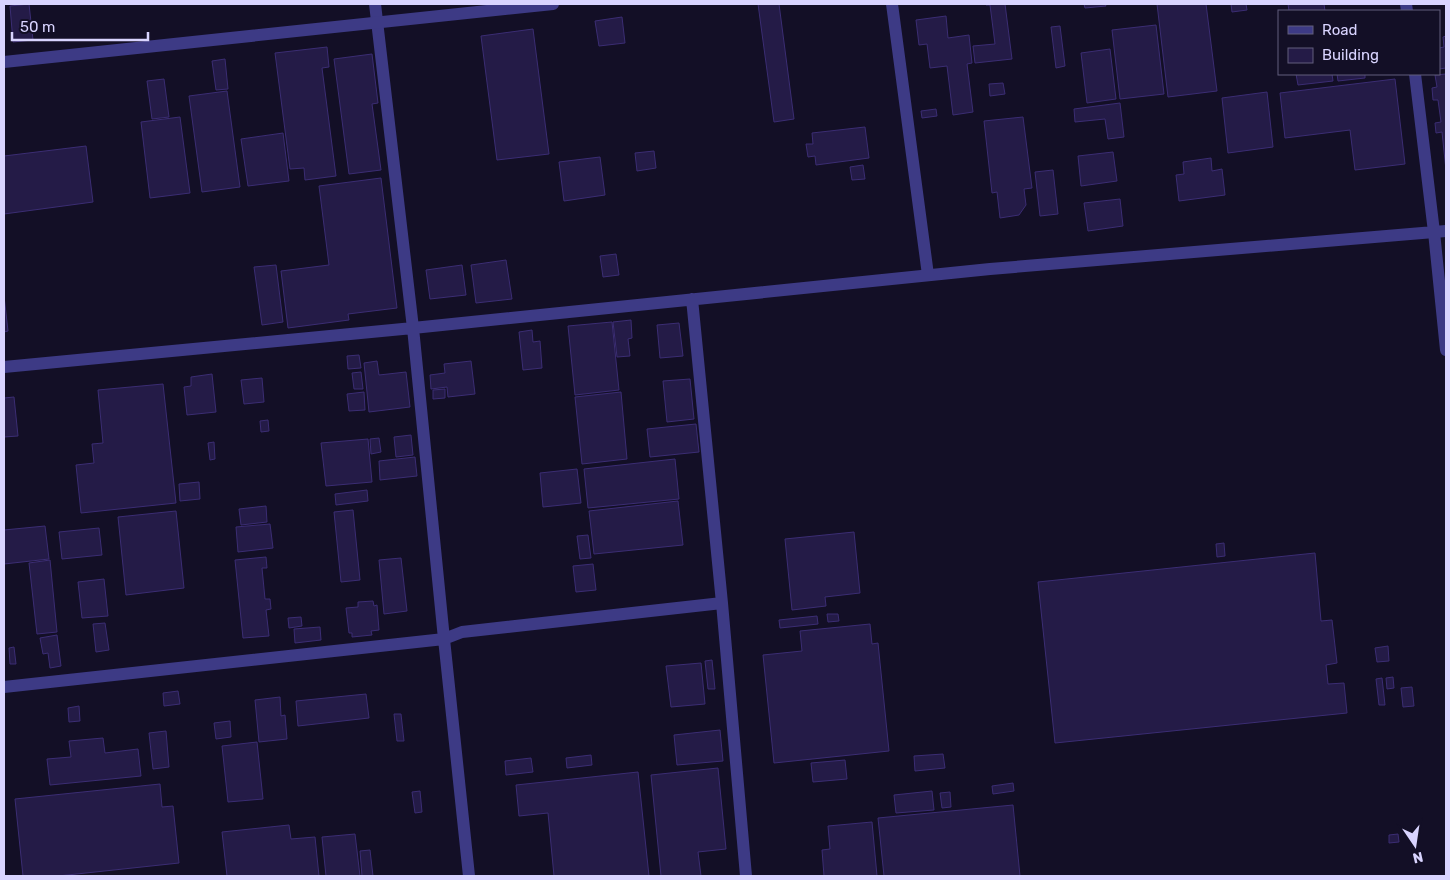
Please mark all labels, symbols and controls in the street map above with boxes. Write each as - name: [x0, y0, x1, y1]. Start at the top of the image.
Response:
- scale bar: [12, 10, 149, 42]
- legend: [1278, 10, 1440, 75]
- text: 50 m: [20, 18, 55, 36]
- text: Road: [1322, 21, 1358, 39]
- text: Building: [1322, 46, 1379, 64]
- north arrow: [1390, 820, 1440, 870]
- text: N: [1411, 848, 1425, 867]

